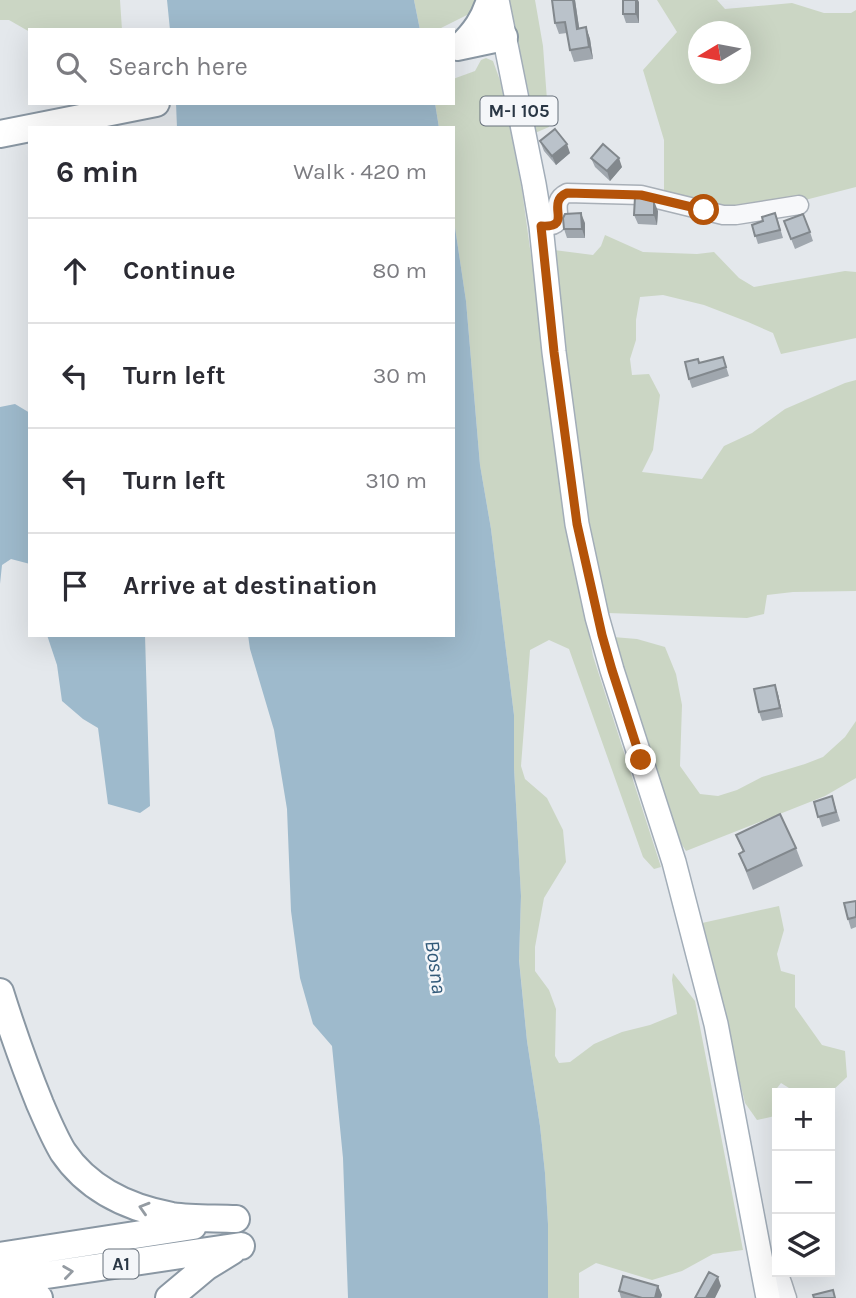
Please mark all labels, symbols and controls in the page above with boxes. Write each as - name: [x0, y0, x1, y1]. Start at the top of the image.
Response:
- north arrow: [688, 21, 751, 84]
- search box: [28, 28, 455, 105]
- icon: search: [52, 48, 90, 86]
- text: Search here: [108, 51, 248, 82]
- road number: M-I 105: [480, 96, 558, 126]
- text: 6 min: [56, 154, 139, 190]
- text: Walk · 420 m: [293, 158, 427, 185]
- route start: [688, 194, 719, 225]
- icon: ahead: [56, 252, 94, 290]
- text: Continue: [123, 255, 235, 286]
- text: 80 m: [372, 257, 427, 284]
- icon: left: [56, 357, 94, 395]
- text: Turn left: [123, 360, 225, 391]
- text: 30 m: [373, 362, 427, 389]
- icon: left: [56, 462, 94, 500]
- text: Turn left: [123, 465, 225, 496]
- text: 310 m: [365, 467, 427, 494]
- icon: arrive: [56, 567, 94, 605]
- text: Arrive at destination: [123, 570, 377, 601]
- route end: [625, 744, 656, 775]
- water label: Bosna: [420, 939, 452, 995]
- map controls: [772, 1088, 835, 1277]
- button: +: [772, 1088, 835, 1151]
- button: −: [772, 1151, 835, 1214]
- one-way arrow: [139, 1202, 151, 1216]
- button: layers: [772, 1214, 835, 1277]
- road number: A1: [104, 1250, 138, 1279]
- one-way arrow: [62, 1264, 73, 1279]

